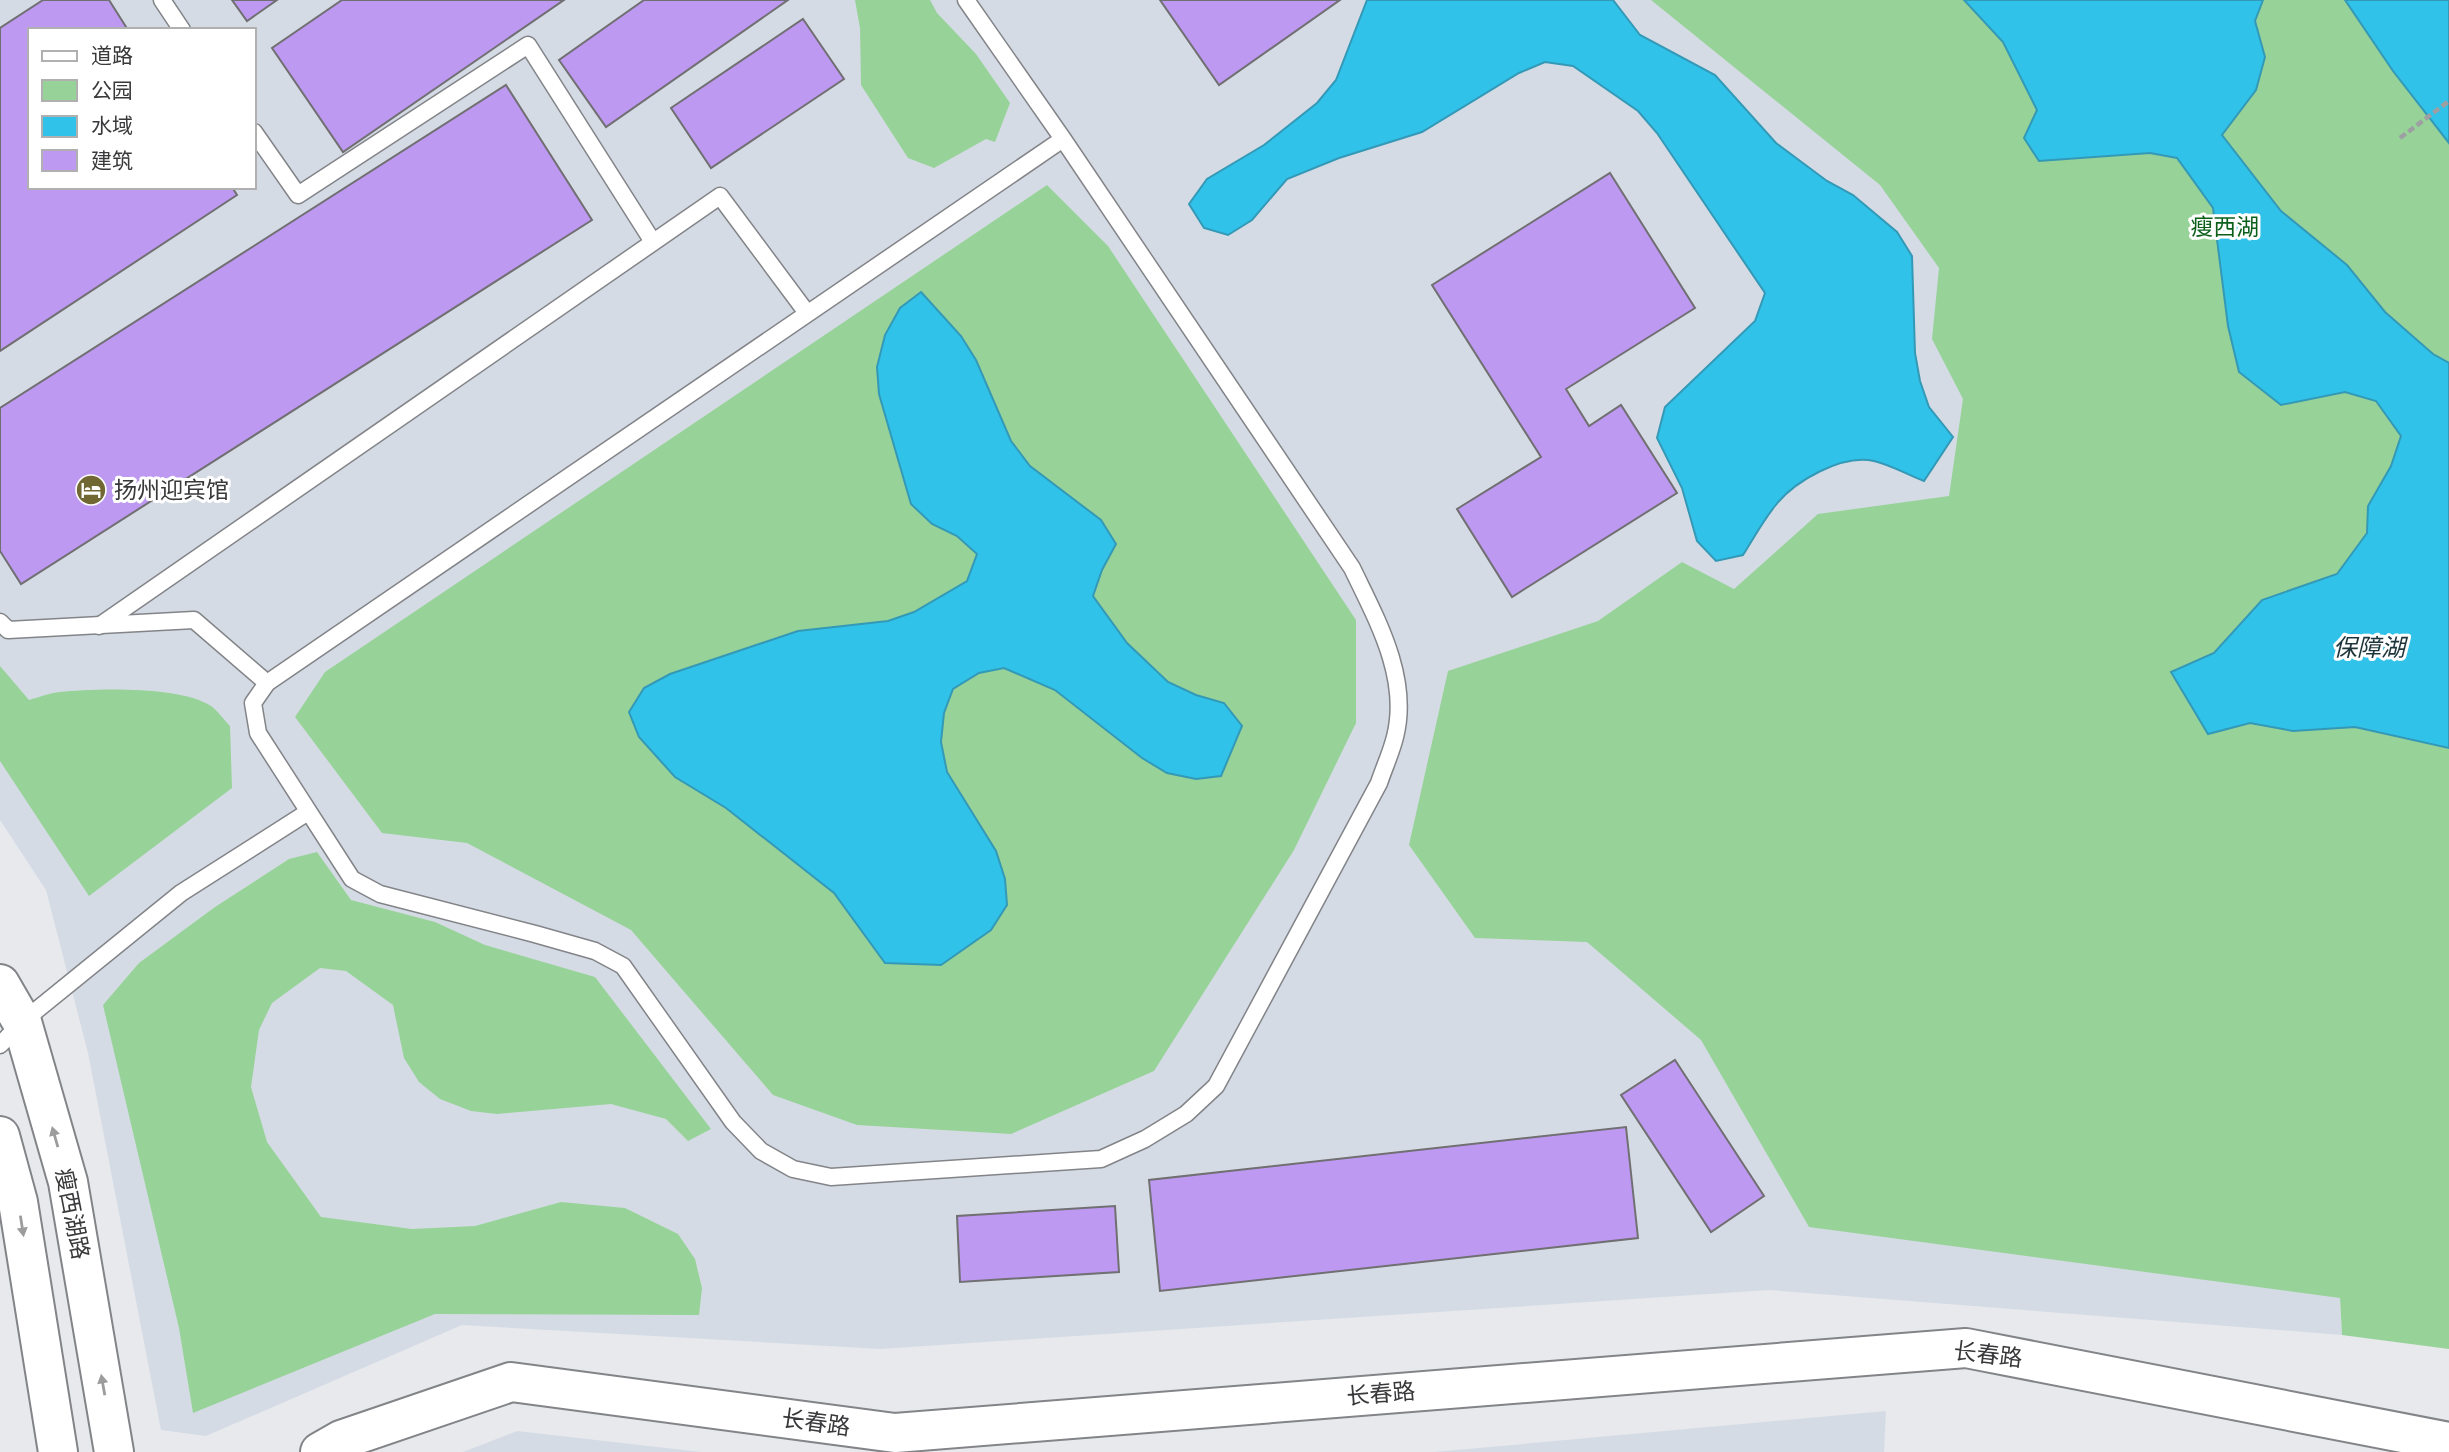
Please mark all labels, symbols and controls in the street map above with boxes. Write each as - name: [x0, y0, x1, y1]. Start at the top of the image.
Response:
- legend: [28, 28, 256, 189]
- text: 道路: [91, 44, 133, 68]
- text: 公园: [91, 79, 133, 103]
- text: 水域: [91, 114, 133, 138]
- text: 建筑: [91, 149, 133, 173]
- park label: 瘦西湖: [2191, 214, 2260, 241]
- hotel icon: 扬州迎宾馆: [74, 473, 108, 507]
- place label: 扬州迎宾馆: [114, 477, 229, 504]
- water label: 保障湖: [2333, 634, 2409, 662]
- one-way arrow: [50, 1127, 60, 1148]
- street label: 瘦西湖路: [50, 1166, 94, 1262]
- one-way arrow: [17, 1215, 28, 1237]
- street label: 长春路: [1952, 1337, 2024, 1373]
- one-way arrow: [97, 1374, 108, 1396]
- street label: 长春路: [1345, 1378, 1417, 1410]
- street label: 长春路: [780, 1405, 852, 1441]

